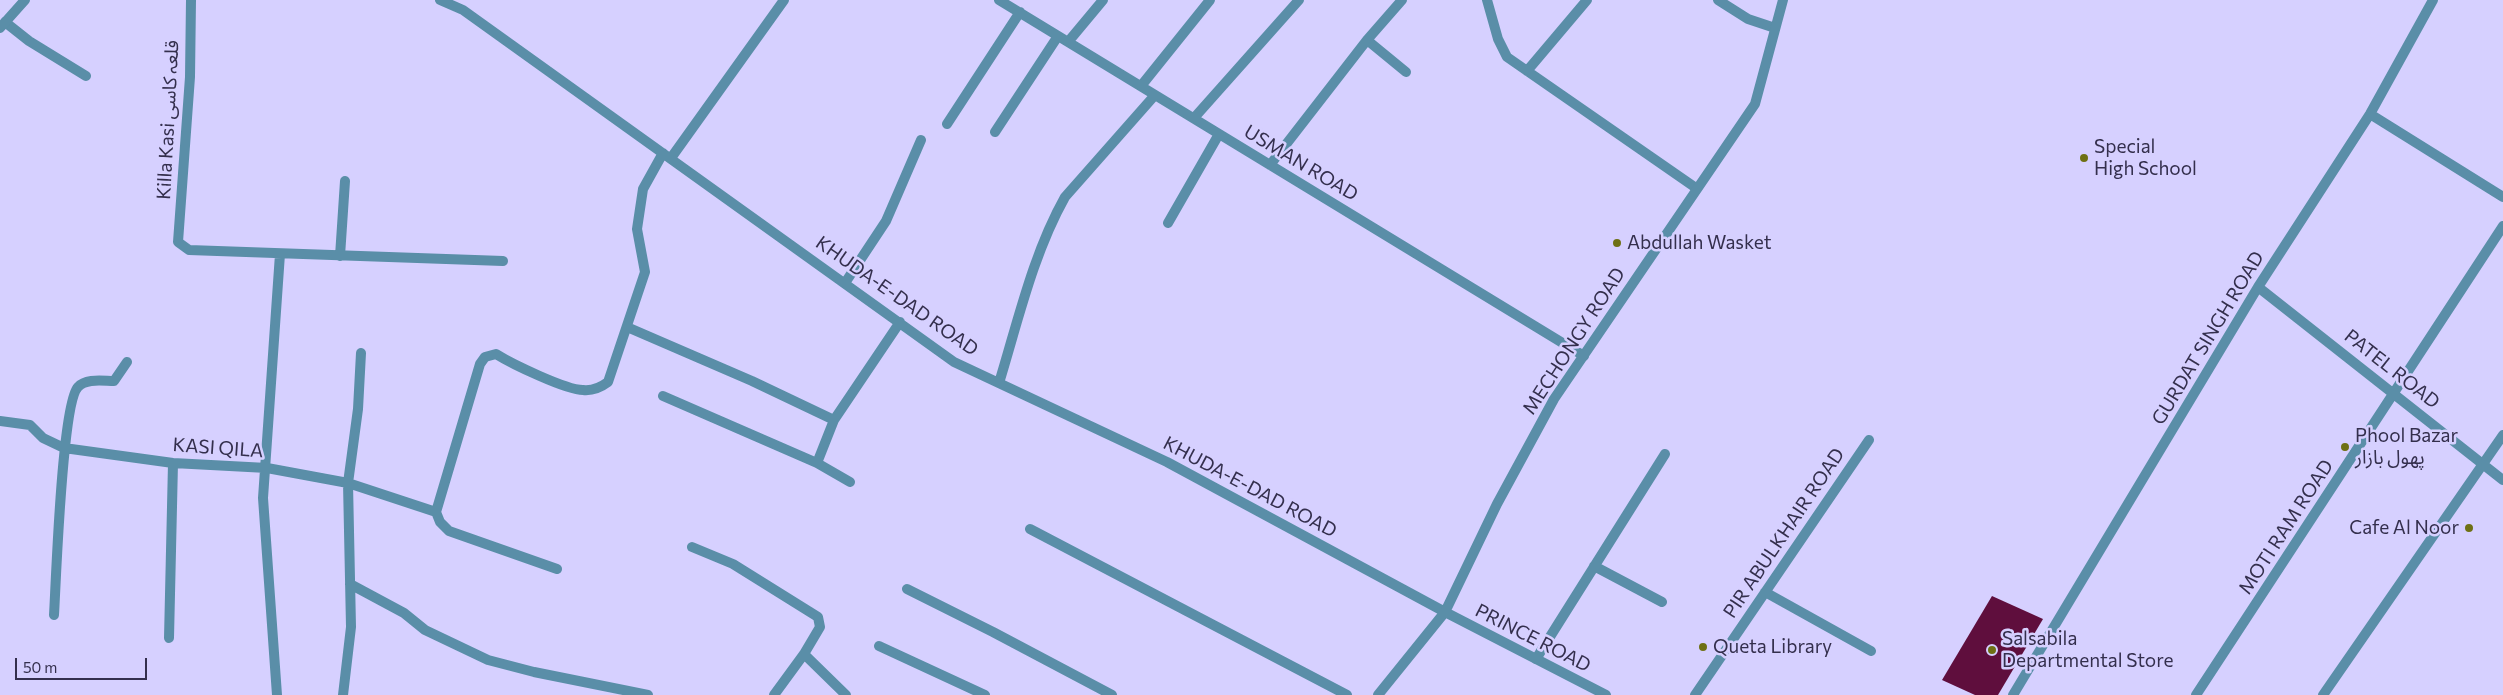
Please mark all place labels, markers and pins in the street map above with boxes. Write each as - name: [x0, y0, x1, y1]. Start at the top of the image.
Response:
- place label: Special High School: [2094, 136, 2197, 180]
- marker: Special High School: [2078, 152, 2090, 164]
- place label: Abdullah Wasket: [1627, 232, 1772, 254]
- marker: Abdullah Wasket: [1611, 237, 1623, 249]
- place label: Phool Bazar پھول بازار: [2355, 425, 2458, 469]
- marker: Phool Bazar پھول بازار: [2339, 441, 2351, 453]
- place label: Cafe Al Noor: [2349, 517, 2459, 539]
- marker: Cafe Al Noor: [2463, 522, 2475, 534]
- place label: Salsabila Departmental Store: [2002, 628, 2173, 672]
- place label: Queta Library: [1713, 636, 1832, 658]
- marker: Queta Library: [1697, 641, 1709, 653]
- marker: Salsabila Departmental Store: [1986, 644, 1998, 656]

